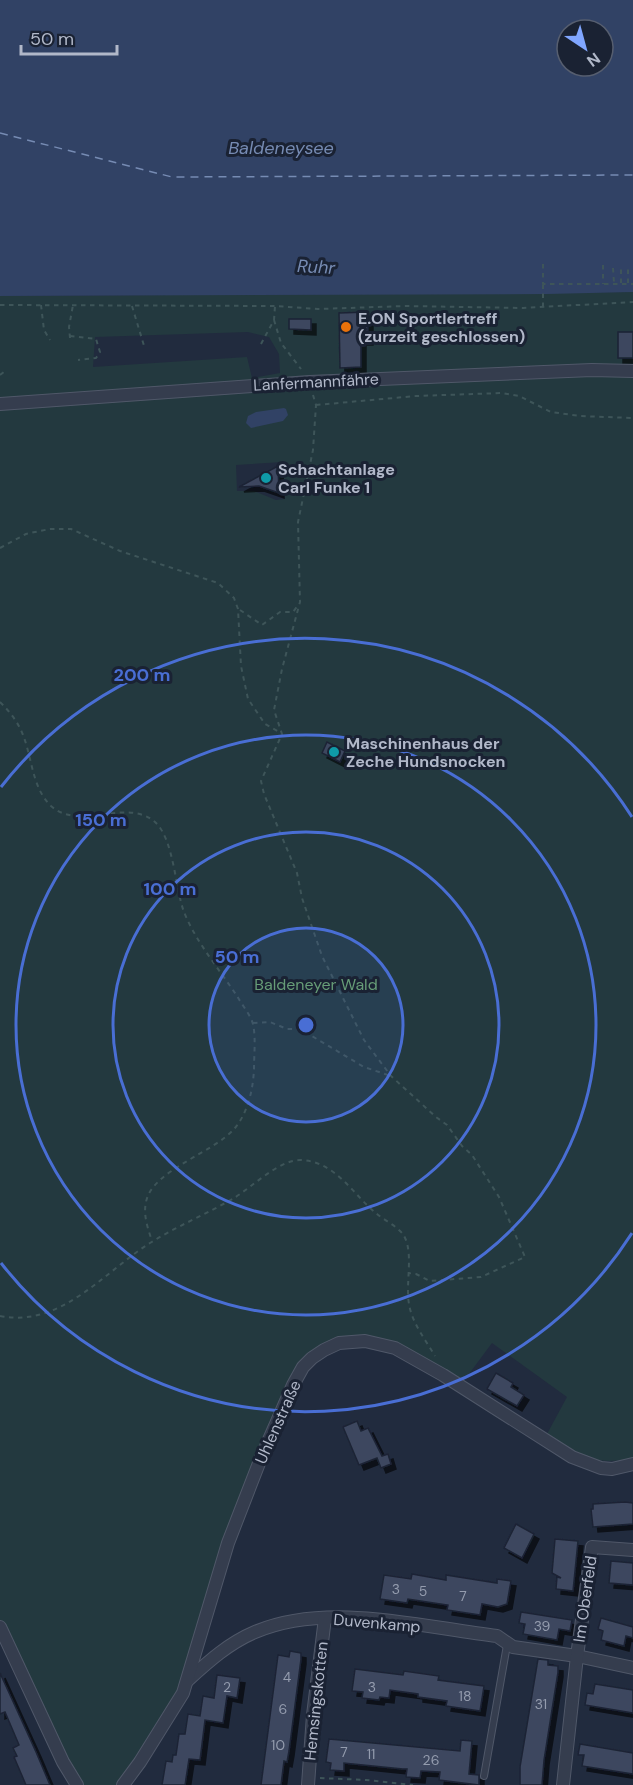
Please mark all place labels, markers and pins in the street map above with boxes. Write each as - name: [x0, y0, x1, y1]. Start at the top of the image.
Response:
- place label: E.ON Sportlertreff (zurzeit geschlossen): [358, 308, 525, 347]
- marker: E.ON Sportlertreff (zurzeit geschlossen): [339, 320, 353, 334]
- place label: Schachtanlage Carl Funke 1: [278, 459, 395, 498]
- marker: Schachtanlage Carl Funke 1: [259, 471, 273, 485]
- place label: Maschinenhaus der Zeche Hundsnocken: [346, 733, 505, 772]
- marker: Maschinenhaus der Zeche Hundsnocken: [327, 745, 341, 759]
- centre of rings: [296, 1015, 316, 1035]

